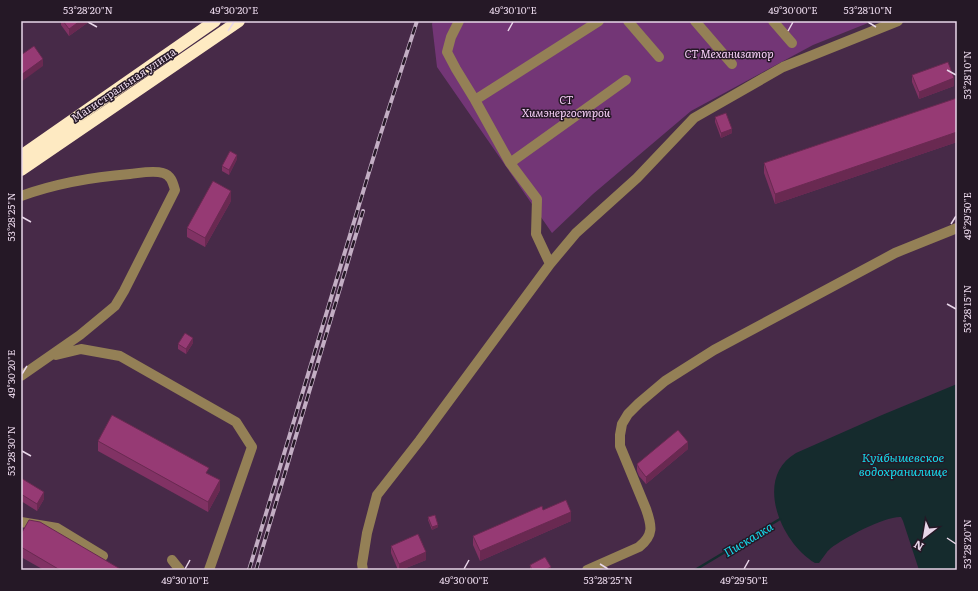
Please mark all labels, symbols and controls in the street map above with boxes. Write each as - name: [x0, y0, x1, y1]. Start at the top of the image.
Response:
- text: 53°28'20"N: [63, 2, 113, 17]
- text: 49°30'20"E: [210, 2, 258, 17]
- text: 49°30'10"E: [489, 2, 537, 17]
- text: 49°30'00"E: [768, 2, 818, 17]
- text: 53°28'10"N: [844, 2, 892, 17]
- street label: Магистральная улица: [67, 43, 179, 125]
- park label: СТ Механизатор: [685, 45, 773, 61]
- text: 53°28'10"N: [959, 51, 974, 99]
- park label: СТ Химэнергострой: [522, 91, 611, 120]
- text: 53°28'25"N: [3, 192, 18, 242]
- text: 49°29'50"E: [959, 192, 974, 240]
- text: 53°28'15"N: [959, 285, 974, 333]
- text: 49°30'20"E: [3, 350, 18, 398]
- text: 53°28'30"N: [3, 426, 18, 476]
- water label: Куйбышевское водохранилище: [859, 448, 948, 480]
- water label: Пискалка: [720, 517, 776, 561]
- north arrow: [904, 517, 944, 557]
- text: 53°28'20"N: [959, 519, 974, 569]
- text: N: [910, 537, 926, 556]
- text: 49°30'10"E: [161, 572, 209, 587]
- text: 49°30'00"E: [439, 572, 489, 587]
- text: 53°28'25"N: [583, 572, 633, 587]
- text: 49°29'50"E: [720, 572, 768, 587]

